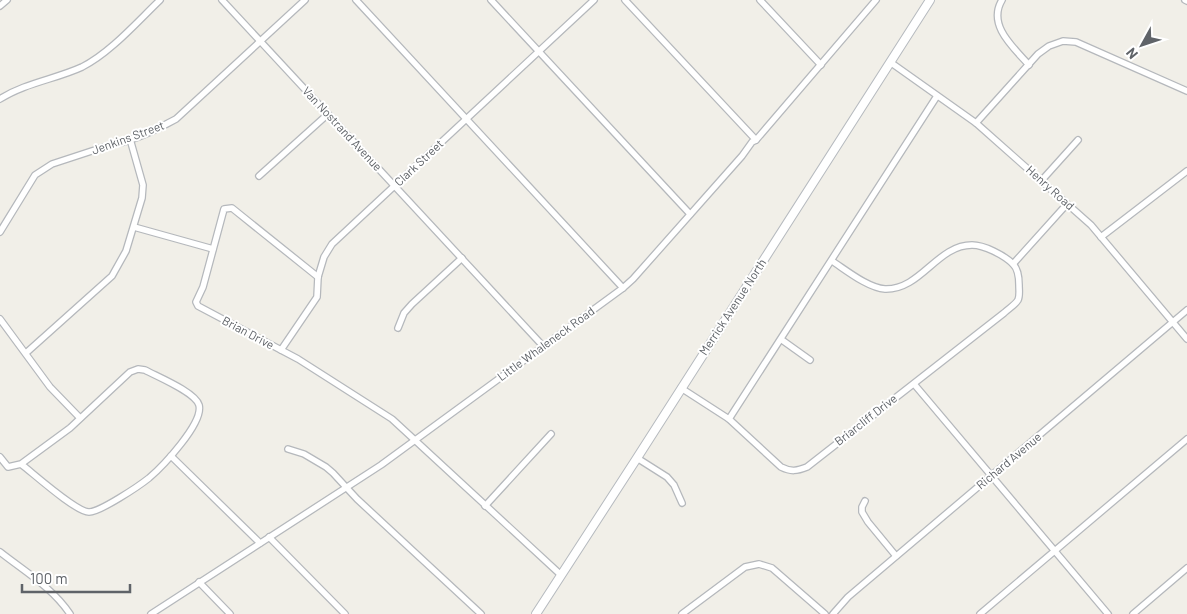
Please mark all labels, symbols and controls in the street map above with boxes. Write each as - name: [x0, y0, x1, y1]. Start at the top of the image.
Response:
- north arrow: [1117, 20, 1167, 70]
- text: N: [1122, 45, 1141, 63]
- street label: Van Nostrand Avenue: [300, 83, 385, 173]
- street label: Jenkins Street: [89, 117, 166, 157]
- street label: Clark Street: [391, 136, 446, 188]
- street label: Henry Road: [1024, 162, 1078, 212]
- street label: Merrick Avenue North: [696, 256, 769, 357]
- street label: Little Whaleneck Road: [494, 303, 597, 383]
- street label: Brian Drive: [220, 313, 277, 352]
- street label: Briarcliff Drive: [831, 391, 899, 448]
- street label: Richard Avenue: [973, 429, 1044, 492]
- scale bar: [22, 562, 130, 594]
- text: 100 m: [30, 569, 68, 587]

